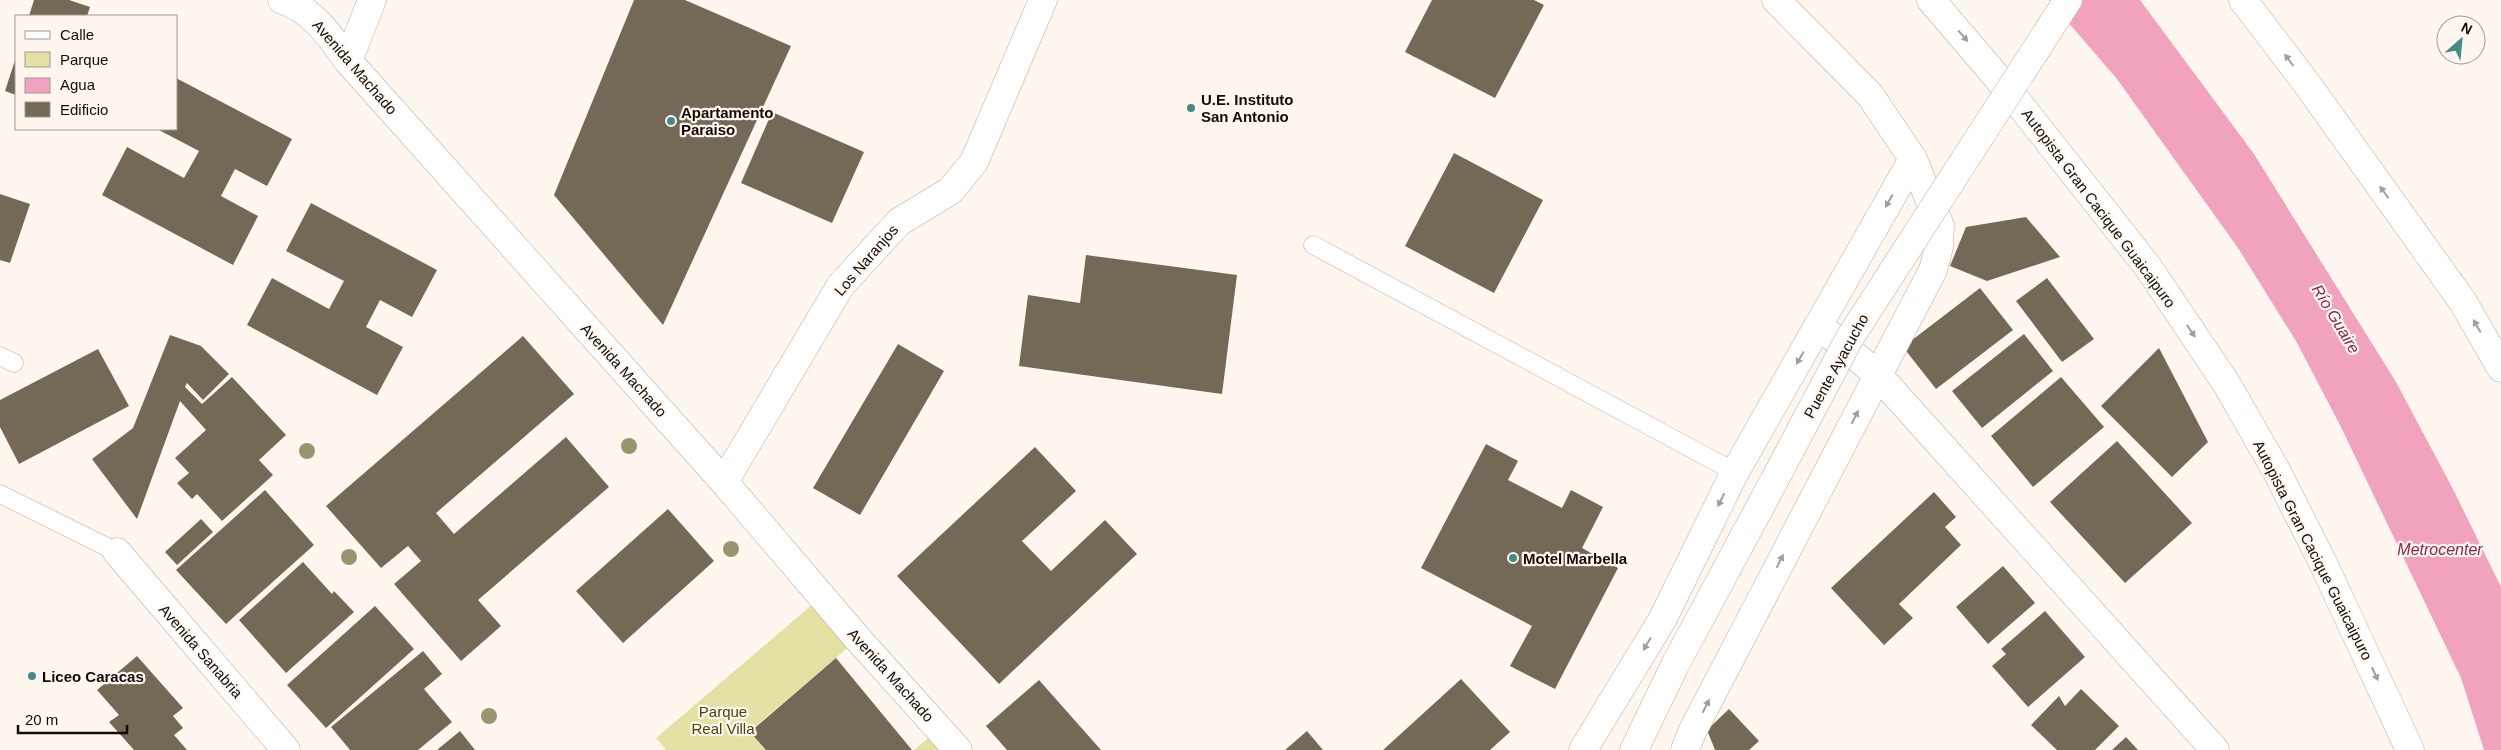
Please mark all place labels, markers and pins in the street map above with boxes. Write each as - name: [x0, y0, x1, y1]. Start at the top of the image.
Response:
- place label: U.E. Instituto San Antonio: [1201, 91, 1294, 125]
- marker: U.E. Instituto San Antonio: [1185, 102, 1197, 114]
- place label: Apartamento Paraiso: [681, 104, 774, 138]
- marker: Apartamento Paraiso: [665, 115, 677, 127]
- place label: Motel Marbella: [1523, 550, 1628, 567]
- marker: Motel Marbella: [1507, 552, 1519, 564]
- place label: Liceo Caracas: [42, 668, 144, 685]
- marker: Liceo Caracas: [26, 670, 38, 682]

